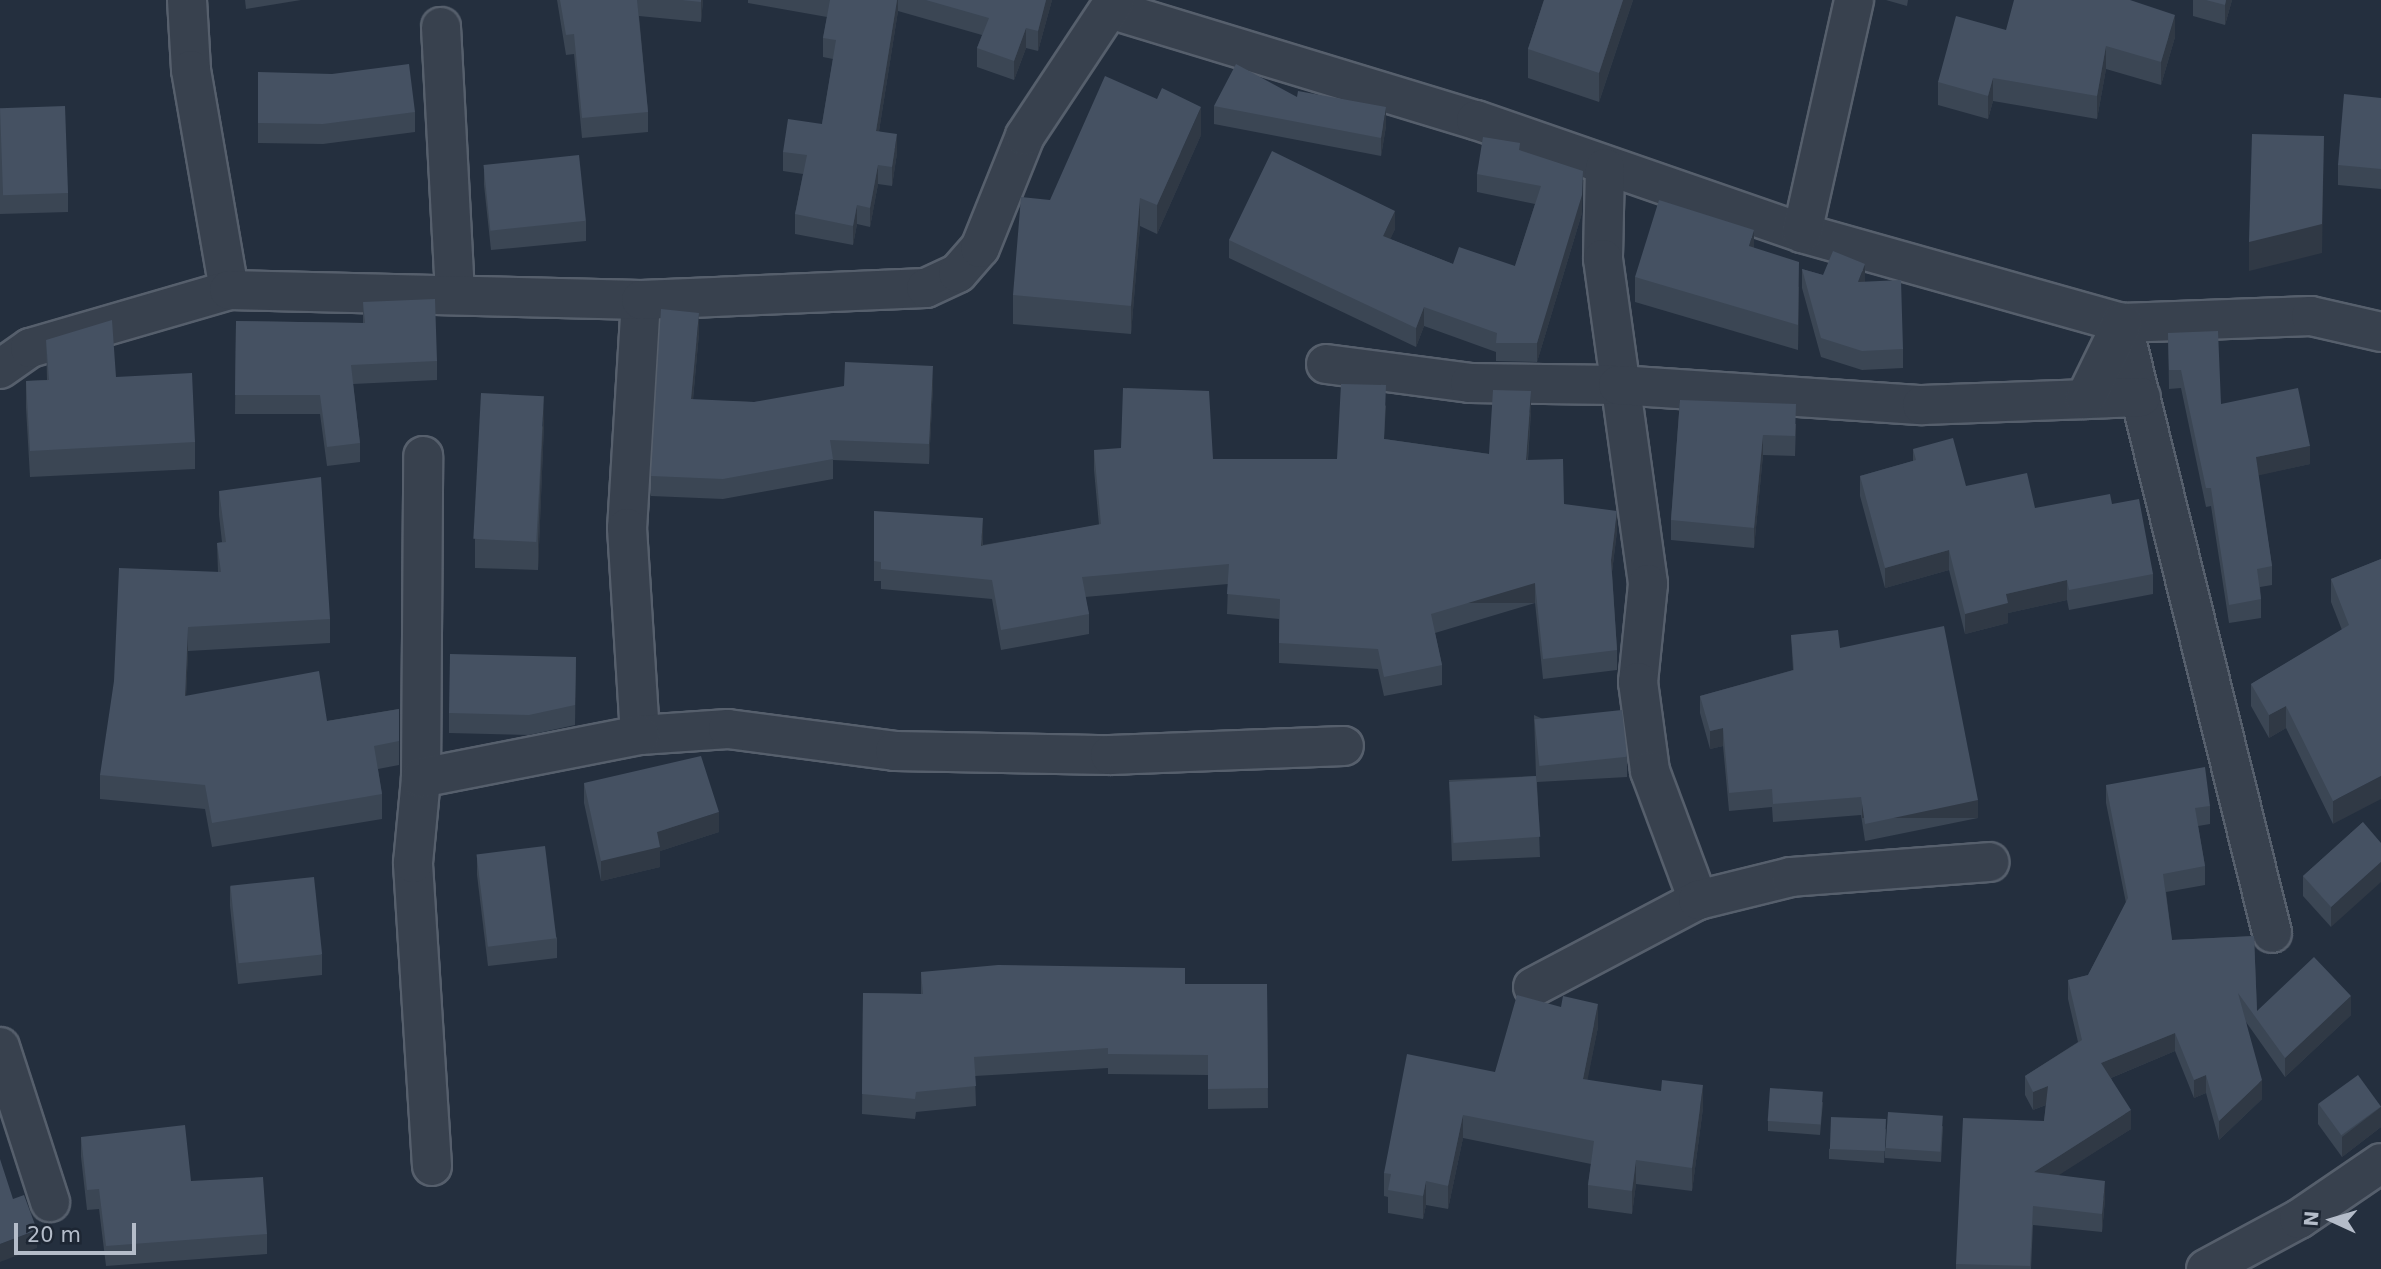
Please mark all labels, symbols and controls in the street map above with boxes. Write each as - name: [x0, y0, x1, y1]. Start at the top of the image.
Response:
- north arrow: [2297, 1185, 2367, 1255]
- scale bar: [18, 1210, 140, 1254]
- text: N: [2300, 1210, 2323, 1227]
- text: 20 m: [27, 1223, 81, 1247]

